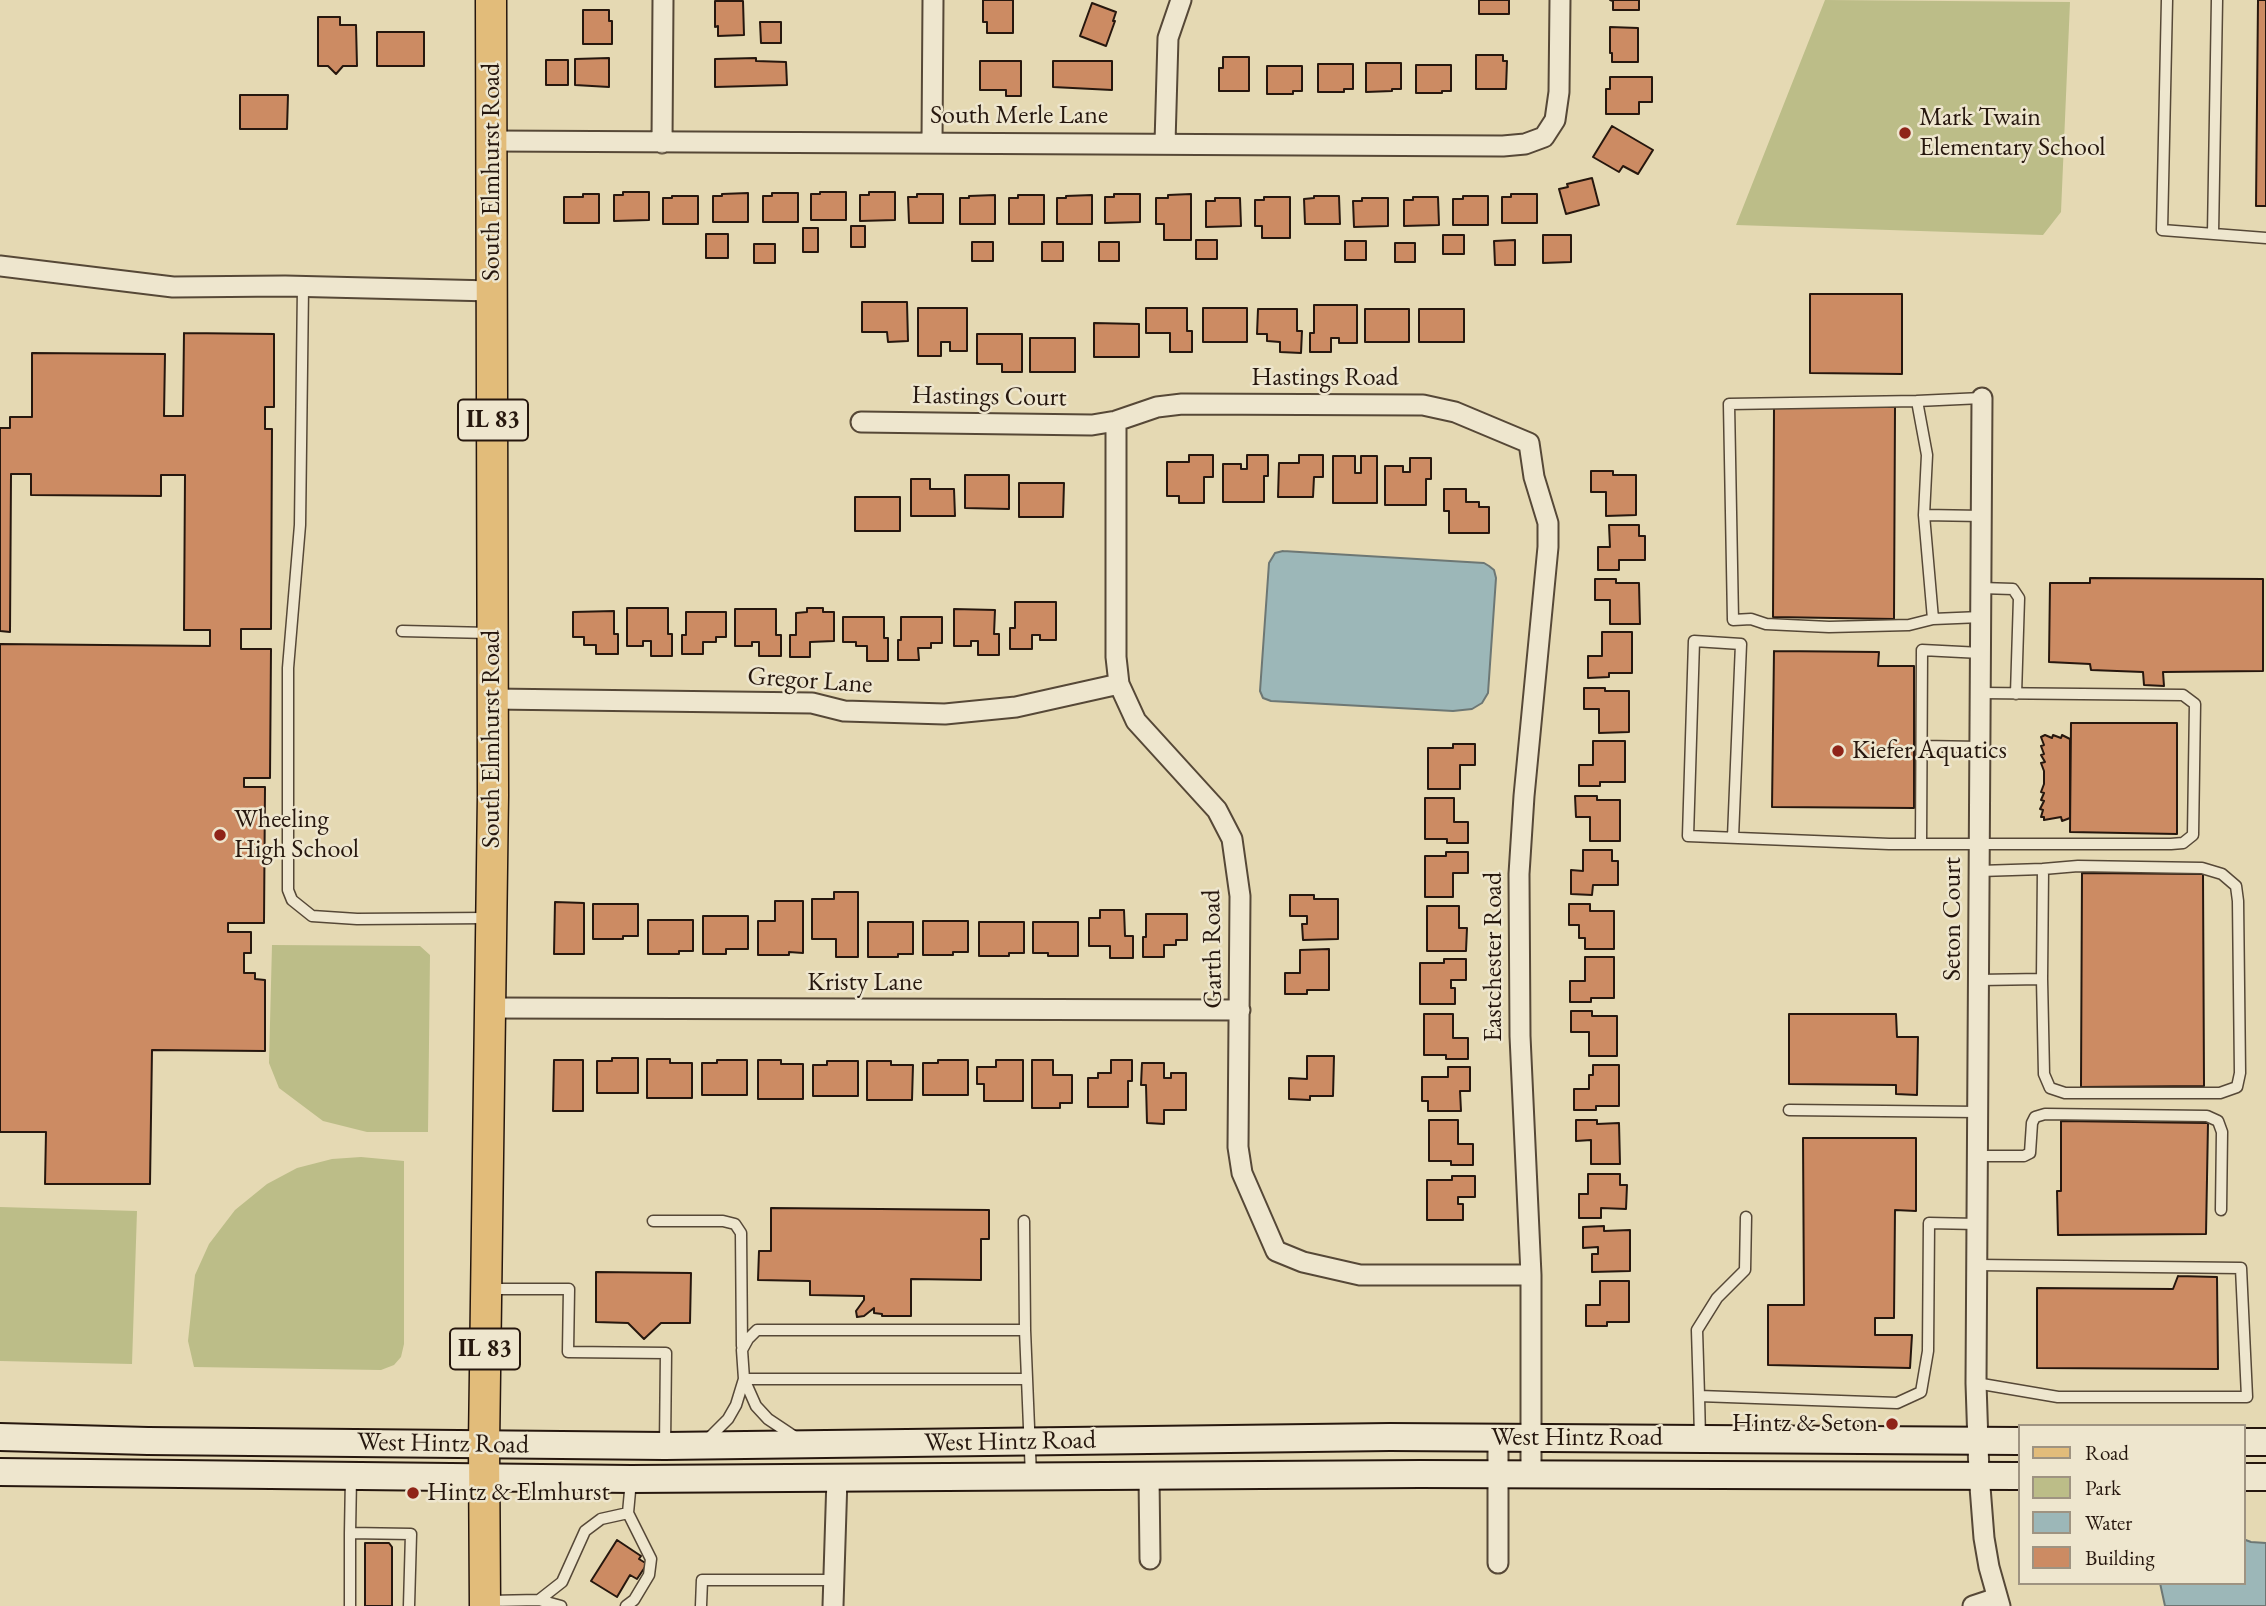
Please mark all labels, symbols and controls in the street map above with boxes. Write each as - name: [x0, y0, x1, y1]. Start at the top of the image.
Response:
- street label: South Elmhurst Road: [476, 63, 508, 281]
- street label: South Merle Lane: [930, 100, 1108, 132]
- place label: Mark Twain Elementary School: [1919, 102, 2106, 164]
- marker: Mark Twain Elementary School: [1897, 125, 1913, 141]
- street label: Hastings Road: [1251, 362, 1399, 394]
- street label: Hastings Court: [911, 380, 1067, 414]
- road number: IL 83: [458, 400, 528, 440]
- street label: South Elmhurst Road: [476, 630, 508, 848]
- street label: Gregor Lane: [746, 661, 874, 701]
- place label: Kiefer Aquatics: [1852, 735, 2007, 767]
- marker: Kiefer Aquatics: [1830, 743, 1846, 759]
- place label: Wheeling High School: [234, 804, 359, 866]
- marker: Wheeling High School: [212, 827, 228, 843]
- street label: Seton Court: [1937, 857, 1969, 981]
- street label: Eastchester Road: [1478, 872, 1510, 1042]
- street label: Garth Road: [1196, 889, 1230, 1009]
- street label: Kristy Lane: [807, 967, 923, 999]
- road number: IL 83: [450, 1329, 520, 1370]
- place label: Hintz & Seton: [1732, 1408, 1878, 1440]
- marker: Hintz & Seton: [1884, 1416, 1900, 1432]
- street label: West Hintz Road: [1491, 1422, 1663, 1454]
- legend: [2018, 1424, 2245, 1585]
- street label: West Hintz Road: [924, 1425, 1096, 1459]
- street label: West Hintz Road: [357, 1427, 529, 1461]
- text: Road: [2085, 1439, 2129, 1466]
- text: Park: [2085, 1474, 2121, 1501]
- place label: Hintz & Elmhurst: [427, 1477, 610, 1509]
- marker: Hintz & Elmhurst: [405, 1485, 421, 1501]
- text: Water: [2085, 1509, 2132, 1536]
- text: Building: [2085, 1544, 2155, 1571]

